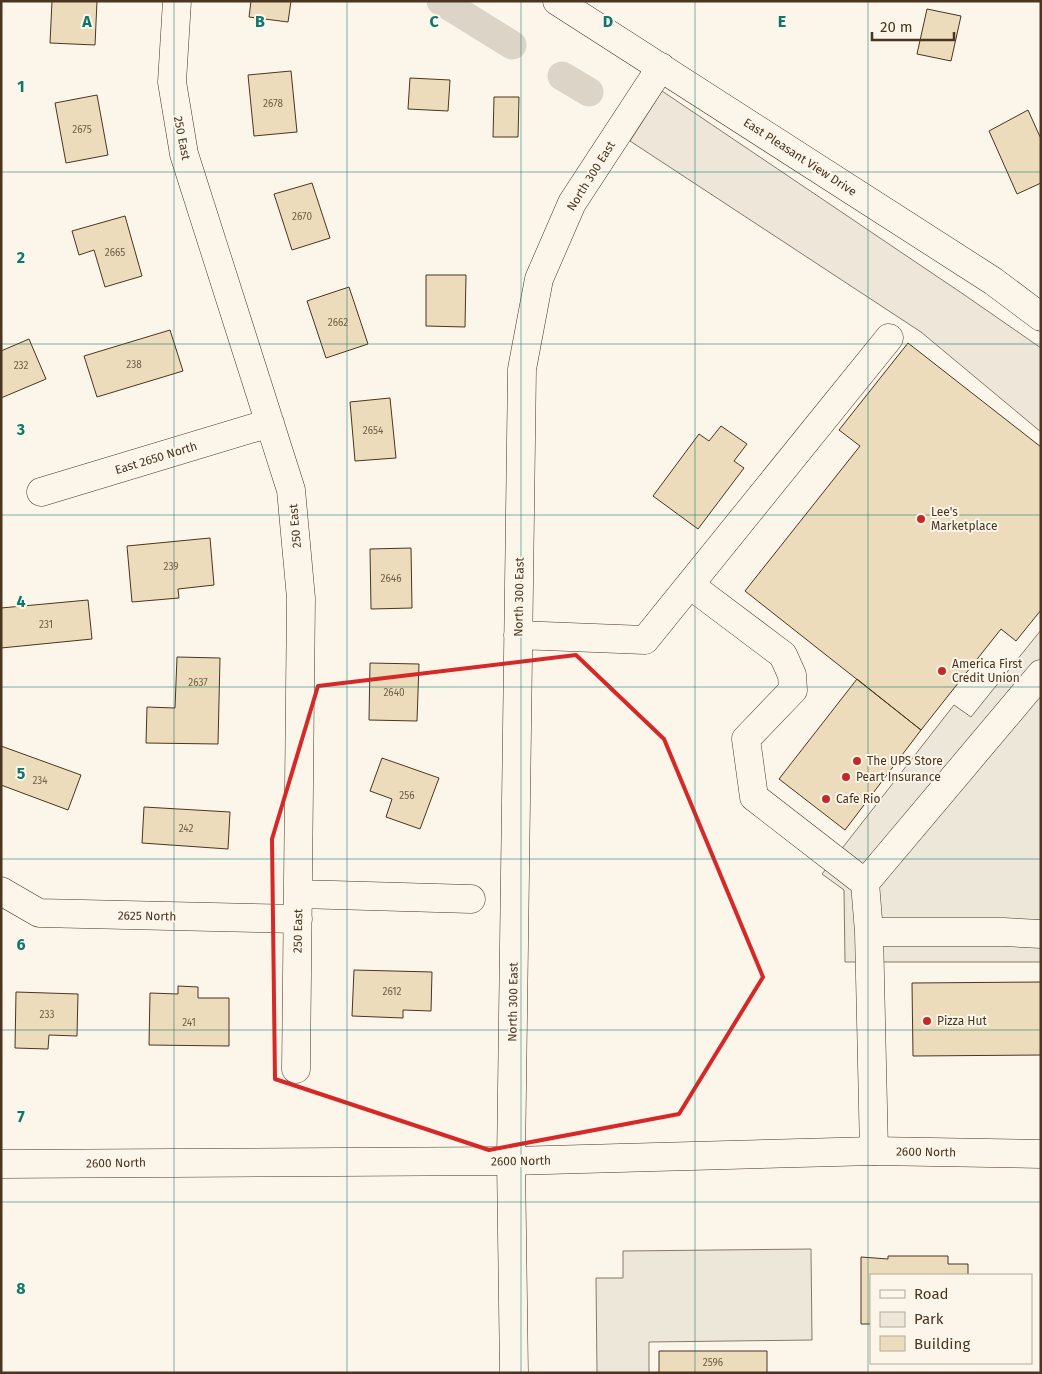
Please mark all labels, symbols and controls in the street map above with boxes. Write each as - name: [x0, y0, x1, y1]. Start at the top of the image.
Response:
- scale bar: [872, 10, 954, 42]
- text: A: [81, 12, 92, 31]
- text: B: [255, 12, 265, 31]
- text: C: [429, 12, 439, 31]
- text: D: [603, 12, 613, 31]
- text: E: [778, 12, 786, 31]
- text: 20 m: [880, 18, 913, 36]
- text: 1: [17, 77, 25, 96]
- house number: 2678: [263, 98, 283, 110]
- street label: 250 East: [171, 115, 193, 162]
- street label: East Pleasant View Drive: [741, 115, 859, 199]
- house number: 2675: [72, 124, 92, 136]
- street label: North 300 East: [564, 138, 618, 213]
- house number: 2670: [292, 211, 312, 223]
- house number: 2665: [105, 247, 125, 259]
- text: 2: [17, 248, 25, 267]
- house number: 2662: [328, 317, 348, 329]
- house number: 238: [126, 359, 142, 371]
- house number: 232: [14, 360, 28, 372]
- text: 3: [16, 420, 25, 439]
- house number: 2654: [363, 425, 384, 437]
- street label: East 2650 North: [113, 439, 199, 477]
- street label: 250 East: [286, 503, 304, 549]
- place label: Lee's Marketplace: [931, 505, 998, 533]
- marker: Lee's Marketplace: [915, 513, 927, 525]
- street label: North 300 East: [511, 556, 527, 637]
- house number: 239: [163, 561, 179, 573]
- house number: 2646: [381, 573, 401, 585]
- text: 4: [16, 592, 26, 611]
- house number: 231: [39, 619, 53, 631]
- place label: America First Credit Union: [952, 657, 1023, 685]
- marker: America First Credit Union: [936, 665, 948, 677]
- house number: 2637: [188, 677, 208, 689]
- house number: 2640: [383, 687, 405, 699]
- place label: The UPS Store: [867, 754, 943, 768]
- marker: The UPS Store: [851, 755, 863, 767]
- text: 5: [17, 764, 26, 783]
- place label: Peart Insurance: [856, 770, 941, 784]
- marker: Peart Insurance: [840, 771, 852, 783]
- house number: 234: [32, 775, 48, 787]
- house number: 256: [399, 790, 415, 802]
- place label: Cafe Rio: [836, 792, 880, 806]
- marker: Cafe Rio: [820, 793, 832, 805]
- house number: 242: [179, 823, 193, 835]
- street label: 2625 North: [118, 908, 176, 924]
- street label: 250 East: [291, 908, 305, 953]
- text: 6: [16, 935, 26, 954]
- street label: North 300 East: [505, 961, 521, 1042]
- house number: 2612: [382, 986, 402, 998]
- house number: 233: [40, 1009, 54, 1021]
- place label: Pizza Hut: [937, 1014, 988, 1028]
- marker: Pizza Hut: [921, 1015, 933, 1027]
- house number: 241: [182, 1017, 196, 1029]
- text: 7: [17, 1107, 25, 1126]
- street label: 2600 North: [896, 1144, 956, 1160]
- street label: 2600 North: [491, 1153, 551, 1169]
- street label: 2600 North: [86, 1155, 146, 1171]
- legend: [870, 1274, 1032, 1364]
- text: 8: [16, 1279, 26, 1298]
- text: Road: [914, 1285, 949, 1303]
- text: Park: [914, 1310, 944, 1328]
- text: Building: [914, 1335, 970, 1353]
- house number: 2596: [703, 1357, 723, 1369]

